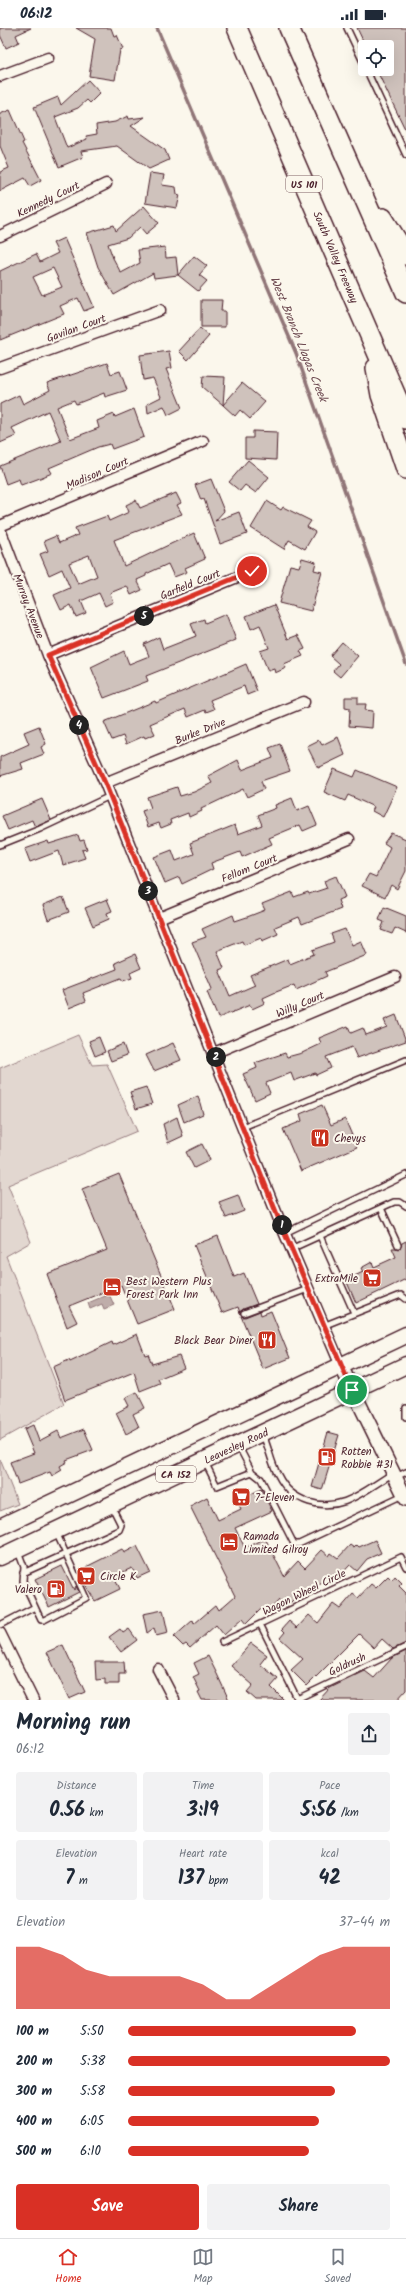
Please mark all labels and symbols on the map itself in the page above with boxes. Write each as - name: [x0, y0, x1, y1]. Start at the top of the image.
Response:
- road number: US 101: [286, 176, 322, 192]
- street label: Kennedy Court: [14, 177, 84, 223]
- street label: South Valley Freeway: [308, 208, 363, 307]
- water label: West Branch Llagas Creek: [265, 274, 333, 407]
- street label: Gavilan Court: [44, 310, 109, 348]
- street label: Madison Court: [63, 452, 132, 495]
- pin: [235, 554, 269, 588]
- street label: Garfield Court: [157, 564, 224, 605]
- street label: Murray Avenue: [7, 571, 49, 642]
- pin: 5: [134, 606, 154, 626]
- street label: Burke Drive: [172, 714, 229, 750]
- pin: 4: [69, 715, 89, 735]
- street label: Fellom Court: [219, 849, 281, 888]
- pin: 3: [138, 881, 158, 901]
- street label: Willy Court: [273, 986, 328, 1023]
- pin: 2: [206, 1047, 226, 1067]
- restaurant icon: Chevys: [309, 1127, 331, 1149]
- place label: Chevys: [334, 1130, 366, 1148]
- pin: 1: [272, 1215, 292, 1235]
- supermarket icon: ExtraMile: [361, 1267, 383, 1289]
- place label: ExtraMile: [315, 1270, 358, 1288]
- place label: Best Western Plus Forest Park Inn: [126, 1273, 212, 1304]
- hotel icon: Best Western Plus Forest Park Inn: [101, 1276, 123, 1298]
- restaurant icon: Black Bear Diner: [256, 1329, 278, 1351]
- place label: Black Bear Diner: [174, 1332, 254, 1350]
- pin: [335, 1373, 369, 1407]
- street label: Leavesley Road: [201, 1424, 272, 1470]
- place label: Rotten Robbie #31: [341, 1443, 393, 1474]
- fuel station icon: Rotten Robbie #31: [316, 1446, 338, 1468]
- road number: CA 152: [156, 1466, 196, 1482]
- supermarket icon: 7-Eleven: [230, 1486, 252, 1508]
- place label: 7-Eleven: [255, 1489, 295, 1507]
- place label: Ramada Limited Gilroy: [243, 1528, 309, 1559]
- hotel icon: Ramada Limited Gilroy: [218, 1531, 240, 1553]
- supermarket icon: Circle K: [75, 1565, 97, 1587]
- street label: Wagon Wheel Circle: [260, 1565, 349, 1621]
- place label: Circle K: [100, 1568, 137, 1586]
- fuel station icon: Valero: [45, 1578, 67, 1600]
- place label: Valero: [15, 1581, 42, 1599]
- street label: Goldrush: [326, 1648, 369, 1681]

